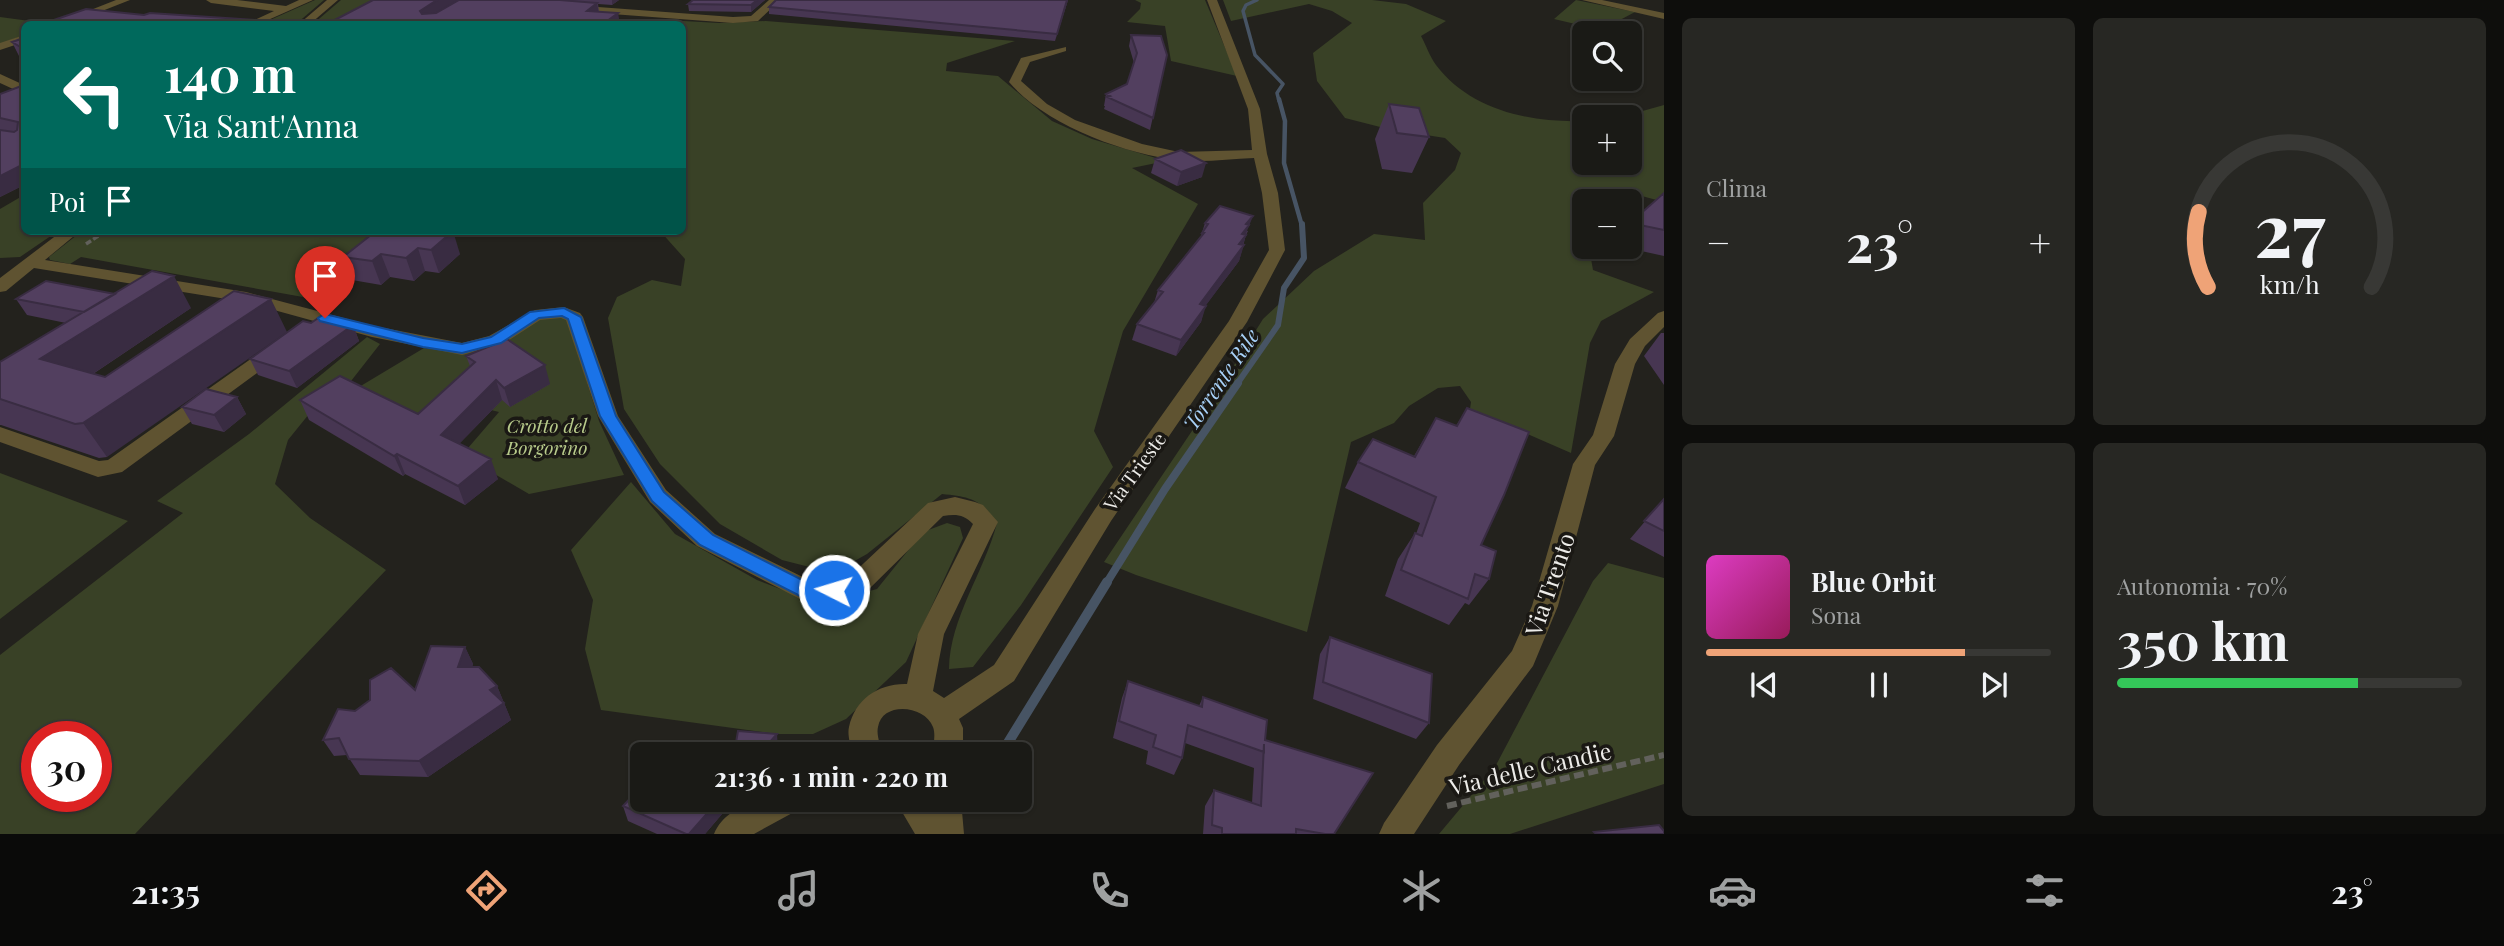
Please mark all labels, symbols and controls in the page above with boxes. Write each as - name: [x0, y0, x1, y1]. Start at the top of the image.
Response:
- map controls: [1572, 21, 1642, 259]
- button: search: [1572, 21, 1642, 91]
- text: 140 m: [164, 40, 296, 105]
- icon: left: [49, 49, 140, 140]
- text: Via Sant'Anna: [164, 103, 359, 146]
- button: +: [1572, 105, 1642, 175]
- text: Clima: [1706, 172, 1767, 203]
- text: 27: [2254, 179, 2326, 276]
- icon: arrive: [100, 182, 138, 220]
- text: Poi: [49, 184, 86, 219]
- button: −: [1572, 189, 1642, 259]
- text: 23°: [1846, 207, 1913, 276]
- text: −: [1706, 216, 1731, 267]
- text: +: [2029, 216, 2051, 267]
- pin: [295, 246, 355, 318]
- icon: arrive: [306, 257, 344, 295]
- text: km/h: [2260, 267, 2320, 300]
- water label: Torrente Rile: [1176, 323, 1264, 435]
- park label: Crotto del Borgorino: [505, 412, 588, 460]
- street label: Via Trieste: [1096, 427, 1171, 516]
- street label: Via Trento: [1517, 528, 1581, 641]
- position arrow: [797, 553, 871, 627]
- text: Blue Orbit: [1811, 564, 1936, 599]
- text: Autonomia · 70%: [2117, 570, 2287, 601]
- text: Sona: [1811, 599, 1861, 630]
- text: 350 km: [2117, 605, 2289, 674]
- icon: previous: [1745, 666, 1783, 704]
- icon: pause: [1860, 666, 1898, 704]
- icon: next: [1975, 666, 2013, 704]
- speed limit sign: 30: [21, 721, 112, 812]
- street label: Via delle Candie: [1445, 734, 1614, 802]
- text: 21:36 · 1 min · 220 m: [714, 759, 948, 794]
- icon: directions: [462, 866, 511, 915]
- icon: music: [774, 866, 823, 915]
- icon: phone: [1085, 866, 1134, 915]
- icon: climate: [1397, 866, 1446, 915]
- icon: car: [1708, 866, 1757, 915]
- icon: filters: [2020, 866, 2069, 915]
- text: 21:35: [131, 869, 200, 912]
- text: 23°: [2331, 869, 2373, 912]

